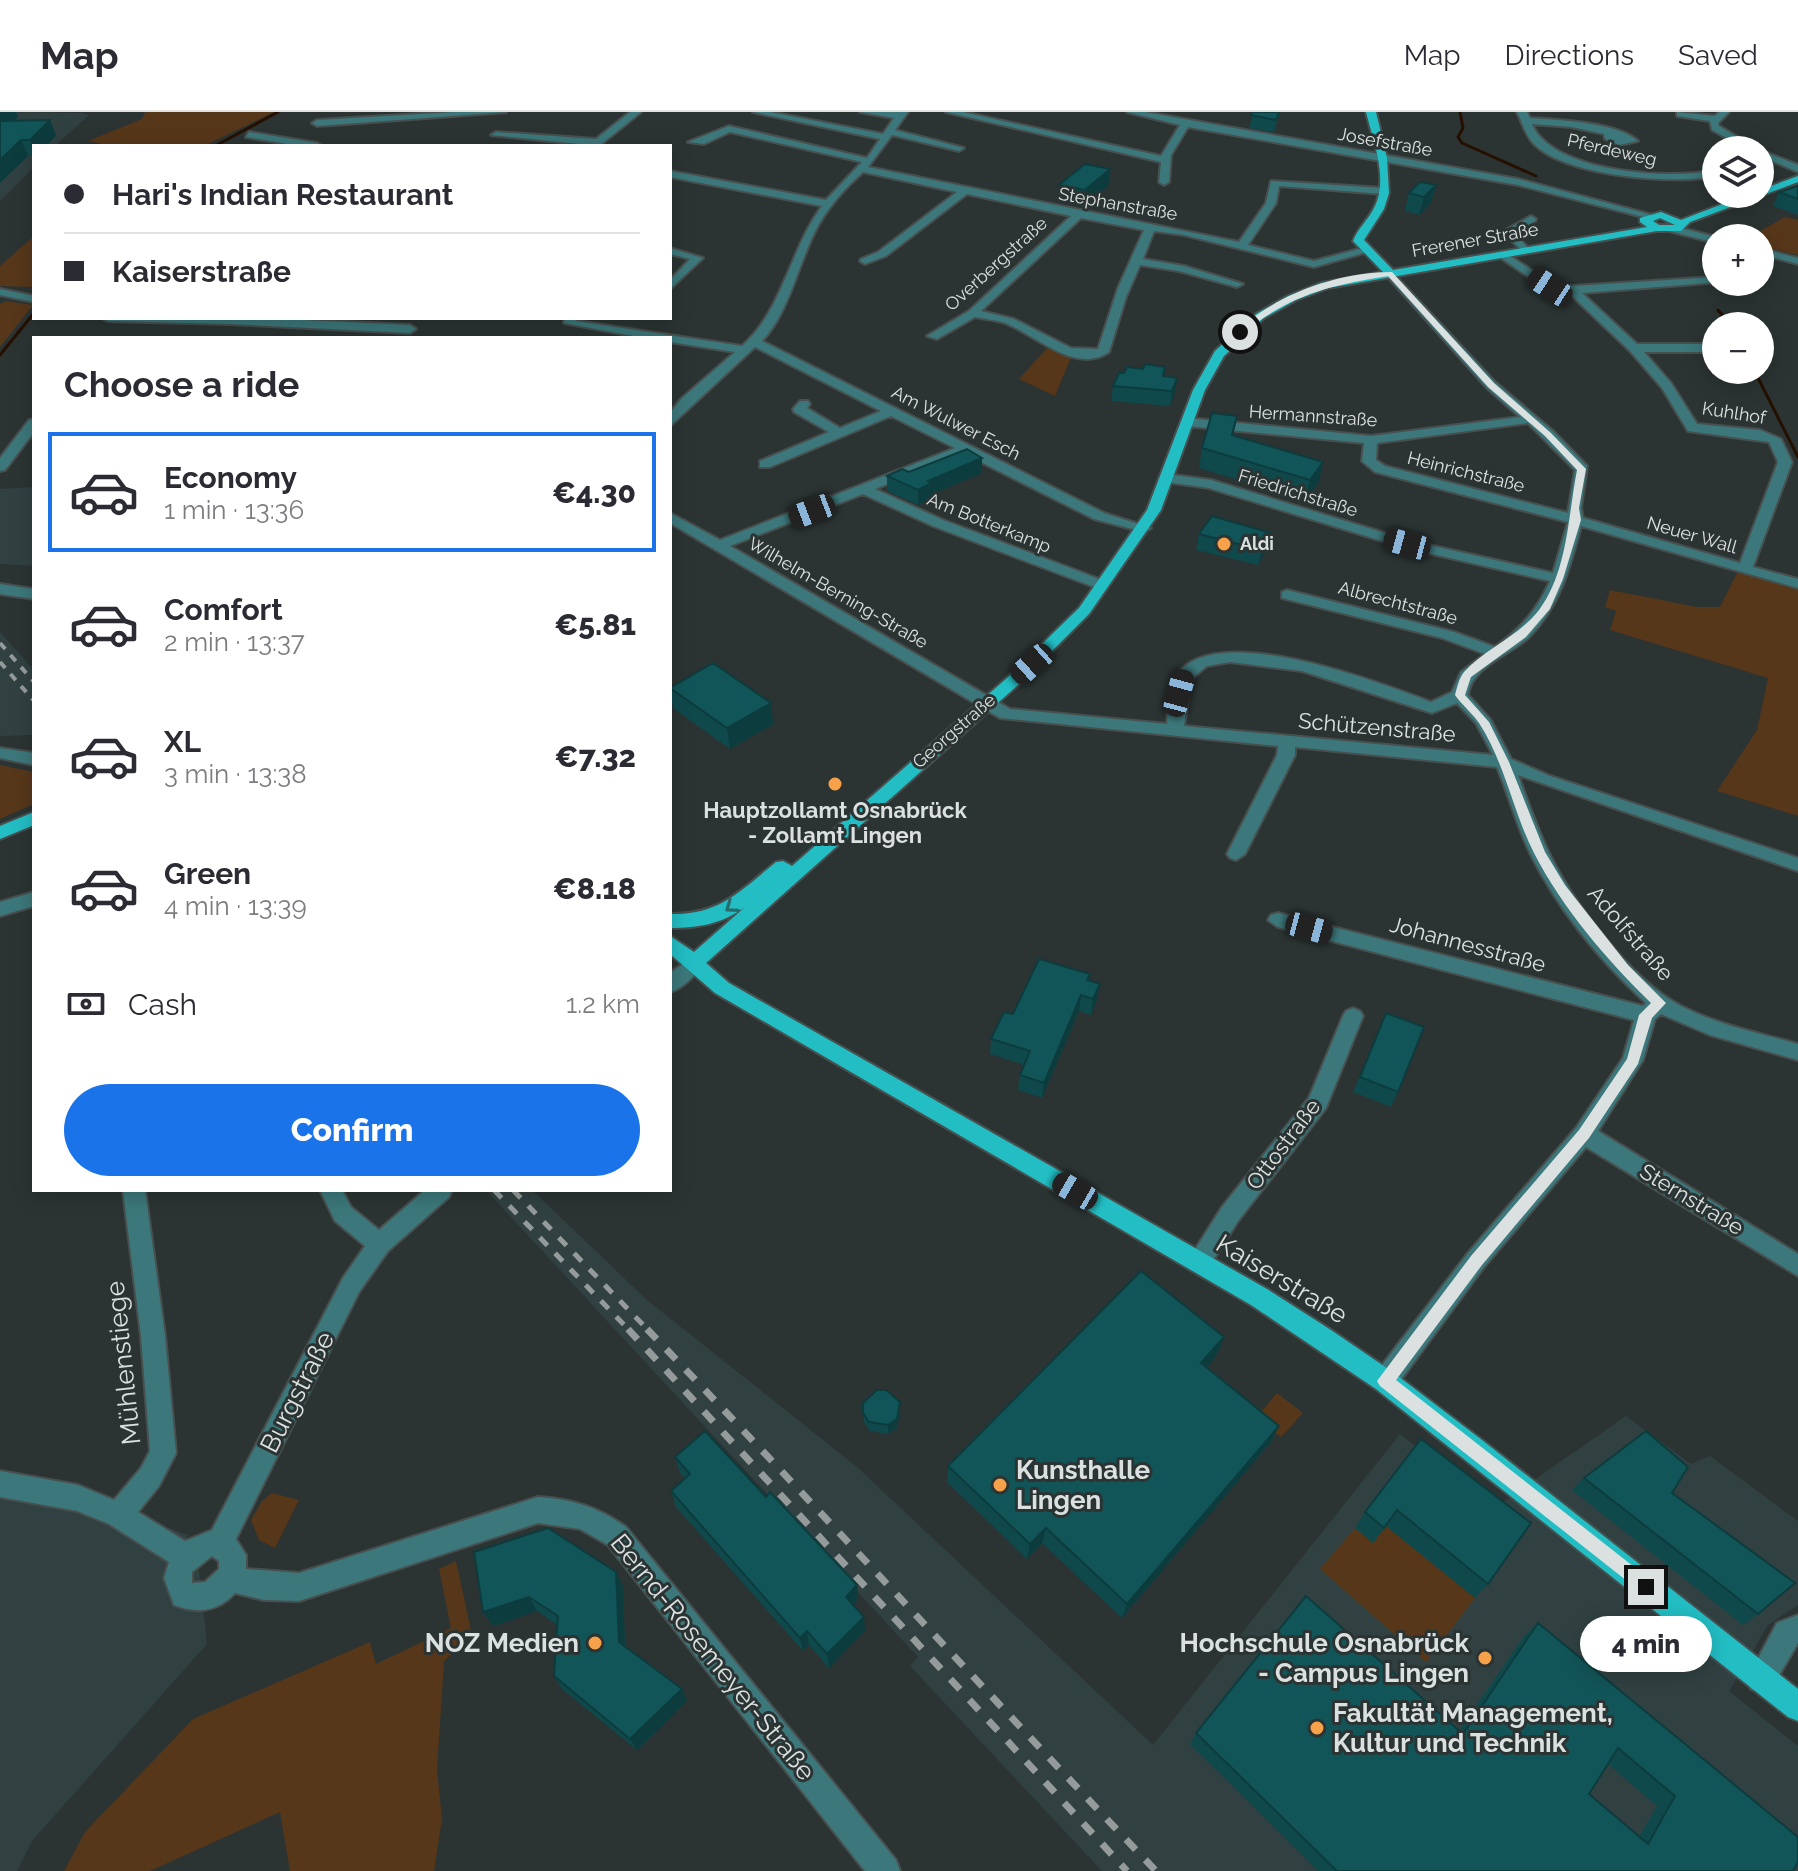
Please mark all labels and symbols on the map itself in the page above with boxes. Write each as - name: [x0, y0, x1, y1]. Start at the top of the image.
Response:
- street label: Josefstraße: [1336, 123, 1434, 160]
- street label: Pferdeweg: [1565, 129, 1659, 170]
- street label: Stephanstraße: [1057, 183, 1180, 224]
- street label: Overbergstraße: [940, 212, 1051, 315]
- street label: Frerener Straße: [1410, 218, 1540, 261]
- car: [1523, 264, 1577, 310]
- route start: [1222, 314, 1258, 350]
- street label: Am Wulwer Esch: [888, 381, 1024, 464]
- street label: Kuhlhof: [1701, 397, 1769, 428]
- street label: Hermannstraße: [1248, 401, 1378, 430]
- street label: Heinrichstraße: [1405, 447, 1527, 496]
- street label: Friedrichstraße: [1236, 464, 1361, 521]
- street label: Am Botterkamp: [924, 488, 1054, 557]
- car: [785, 491, 839, 531]
- street label: Neuer Wall: [1645, 512, 1740, 557]
- car: [1381, 526, 1433, 562]
- street label: Wilhelm-Berning-Straße: [745, 533, 932, 653]
- place label: Aldi: [1240, 533, 1274, 554]
- marker: Aldi: [1215, 535, 1233, 553]
- street label: Albrechtstraße: [1336, 577, 1460, 629]
- car: [1006, 639, 1058, 689]
- car: [1161, 667, 1197, 719]
- street label: Georgstraße: [908, 689, 1000, 772]
- street label: Schützenstraße: [1297, 707, 1457, 747]
- marker: Hauptzollamt Osnabrück - Zollamt Lingen: [826, 775, 844, 793]
- place label: Hauptzollamt Osnabrück - Zollamt Lingen: [703, 797, 967, 848]
- street label: Adolfstraße: [1583, 880, 1679, 986]
- one-way arrow: [725, 897, 740, 911]
- car: [1283, 910, 1335, 946]
- street label: Johannesstraße: [1387, 911, 1549, 977]
- street label: Ottostraße: [1240, 1093, 1326, 1194]
- street label: Sternstraße: [1635, 1158, 1749, 1240]
- car: [1048, 1169, 1102, 1213]
- street label: Kaiserstraße: [1211, 1228, 1353, 1330]
- street label: Mühlenstiege: [99, 1280, 147, 1446]
- street label: Burgstraße: [254, 1327, 340, 1457]
- place label: Kunsthalle Lingen: [1016, 1455, 1151, 1515]
- marker: Kunsthalle Lingen: [991, 1476, 1009, 1494]
- street label: Bernd-Rosemeyer-Straße: [605, 1528, 821, 1786]
- route end: [1628, 1569, 1664, 1605]
- callout: 4 min: [1580, 1615, 1712, 1671]
- place label: NOZ Medien: [425, 1628, 579, 1658]
- place label: Hochschule Osnabrück - Campus Lingen: [1180, 1628, 1469, 1688]
- marker: NOZ Medien: [586, 1634, 604, 1652]
- marker: Hochschule Osnabrück - Campus Lingen: [1476, 1649, 1494, 1667]
- place label: Fakultät Management, Kultur und Technik: [1333, 1698, 1613, 1758]
- marker: Fakultät Management, Kultur und Technik: [1308, 1719, 1326, 1737]

